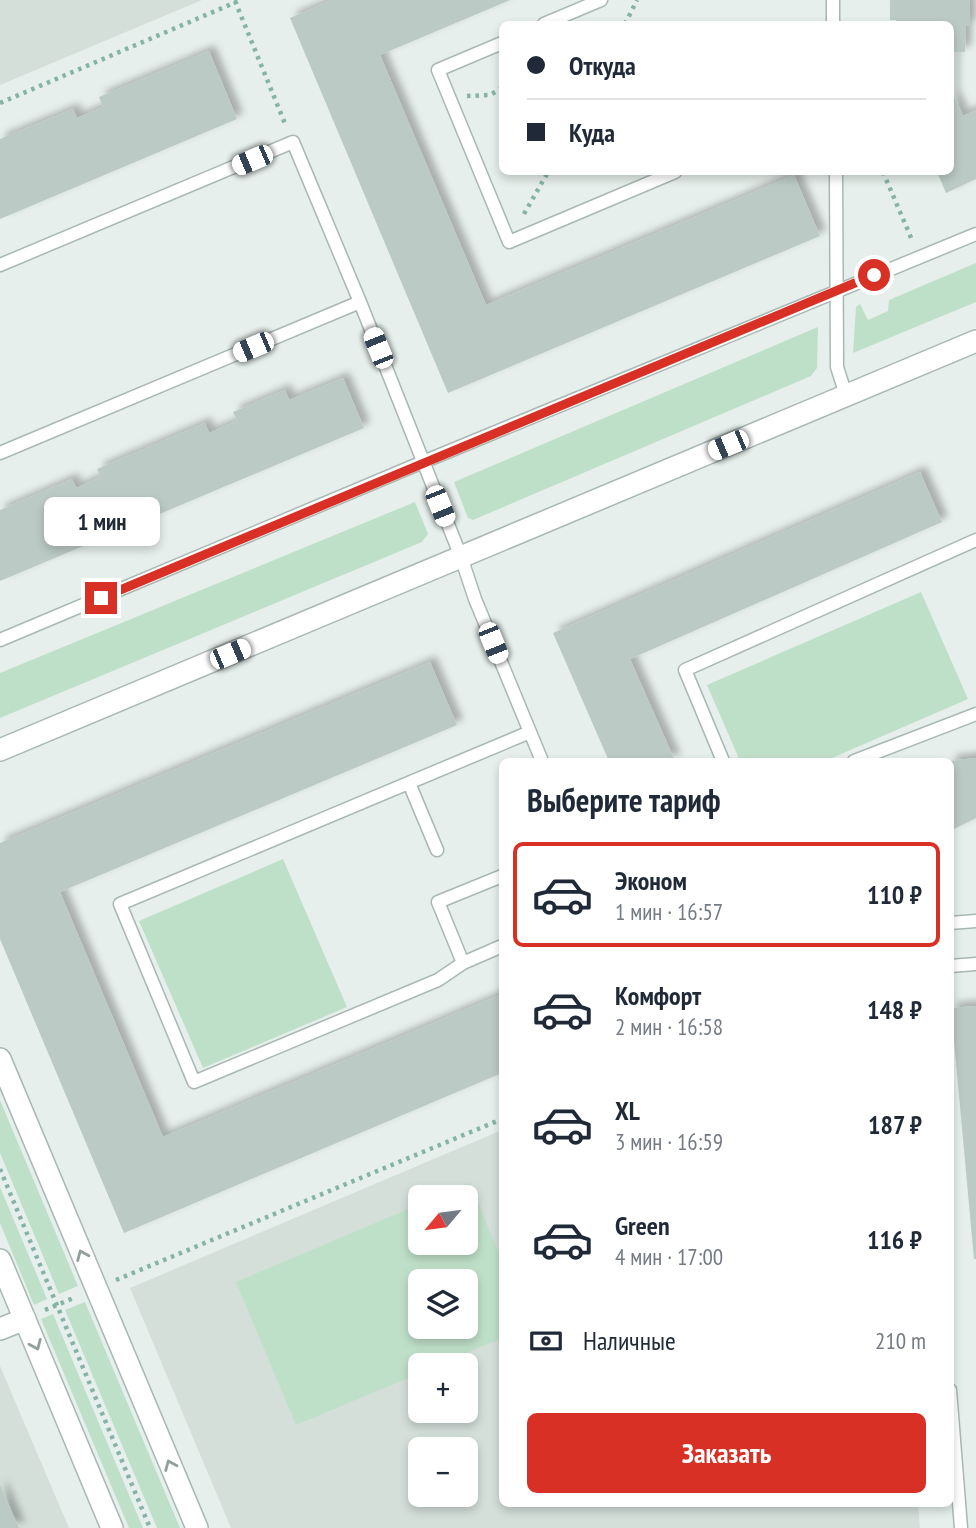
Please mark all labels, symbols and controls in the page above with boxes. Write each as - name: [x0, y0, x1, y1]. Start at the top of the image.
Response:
- text: Откуда: [569, 49, 636, 82]
- text: Куда: [569, 116, 615, 149]
- car: [229, 142, 276, 178]
- route start: [858, 259, 890, 291]
- car: [361, 325, 396, 371]
- car: [230, 329, 277, 365]
- car: [705, 427, 752, 463]
- car: [423, 483, 458, 529]
- callout: 1 мин: [43, 496, 159, 546]
- text: 1 мин: [77, 507, 127, 536]
- route end: [85, 582, 117, 614]
- car: [476, 620, 511, 666]
- car: [207, 636, 254, 672]
- text: Выберите тариф: [527, 779, 721, 821]
- icon: car: [531, 863, 594, 926]
- text: Эконом: [615, 864, 687, 897]
- text: 110 ₽: [867, 878, 922, 911]
- text: 1 мин · 16:57: [615, 897, 723, 926]
- icon: car: [531, 978, 594, 1041]
- text: Комфорт: [615, 979, 701, 1012]
- text: 148 ₽: [867, 993, 922, 1026]
- text: 2 мин · 16:58: [615, 1012, 723, 1041]
- icon: car: [531, 1093, 594, 1156]
- text: XL: [615, 1094, 640, 1127]
- text: 187 ₽: [868, 1108, 922, 1141]
- text: 3 мин · 16:59: [615, 1127, 723, 1156]
- north arrow: [408, 1185, 478, 1255]
- map controls: [408, 1185, 478, 1507]
- icon: car: [531, 1208, 594, 1271]
- text: Green: [615, 1209, 670, 1242]
- text: 116 ₽: [867, 1223, 922, 1256]
- text: 4 мин · 17:00: [615, 1242, 723, 1271]
- one-way arrow: [76, 1250, 90, 1263]
- button: layers: [408, 1269, 478, 1339]
- icon: cash: [527, 1322, 565, 1360]
- text: Наличные: [583, 1324, 676, 1357]
- text: 210 m: [875, 1326, 926, 1355]
- one-way arrow: [28, 1338, 42, 1351]
- button: +: [408, 1353, 478, 1423]
- button: Заказать: [527, 1413, 926, 1493]
- button: −: [408, 1437, 478, 1507]
- one-way arrow: [165, 1460, 179, 1472]

